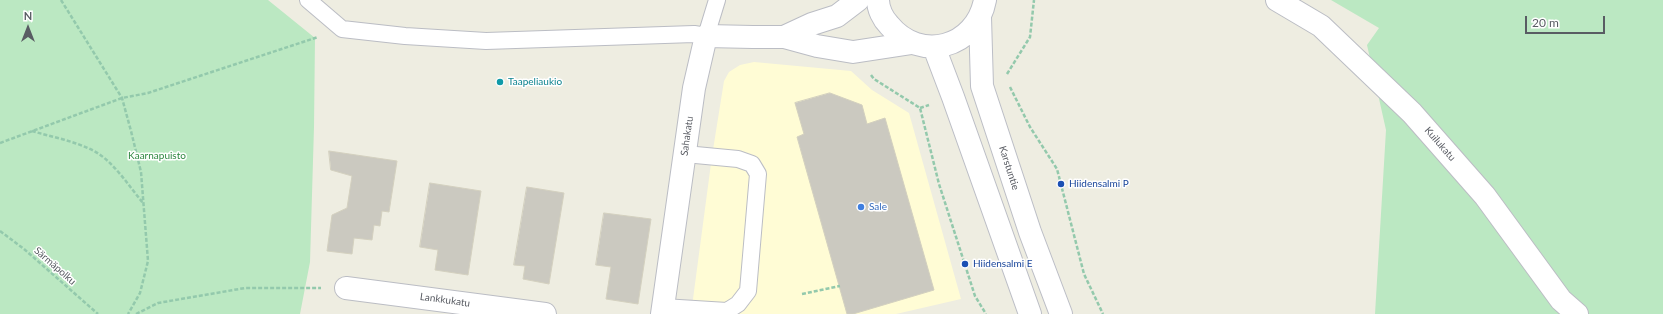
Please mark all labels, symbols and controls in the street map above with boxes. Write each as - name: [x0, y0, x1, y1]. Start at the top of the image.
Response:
- north arrow: [8, 8, 48, 48]
- scale bar: [1527, 8, 1607, 34]
- text: N: [24, 9, 32, 22]
- text: 20 m: [1532, 15, 1559, 30]
- place label: Taapeliaukio: [508, 76, 562, 88]
- marker: Taapeliaukio: [495, 77, 505, 87]
- street label: Sahakatu: [678, 115, 696, 157]
- street label: Kuilukatu: [1422, 124, 1458, 164]
- street label: Karstuntie: [996, 144, 1022, 192]
- park label: Kaarnapuisto: [128, 150, 186, 162]
- place label: Hiidensalmi P: [1069, 178, 1129, 190]
- marker: Hiidensalmi P: [1056, 179, 1066, 189]
- place label: Sale: [869, 201, 887, 213]
- marker: Sale: [856, 202, 866, 212]
- street label: Särmäpolku: [32, 245, 78, 287]
- place label: Hiidensalmi E: [973, 258, 1032, 270]
- marker: Hiidensalmi E: [960, 259, 970, 269]
- street label: Lankkukatu: [419, 291, 471, 309]

